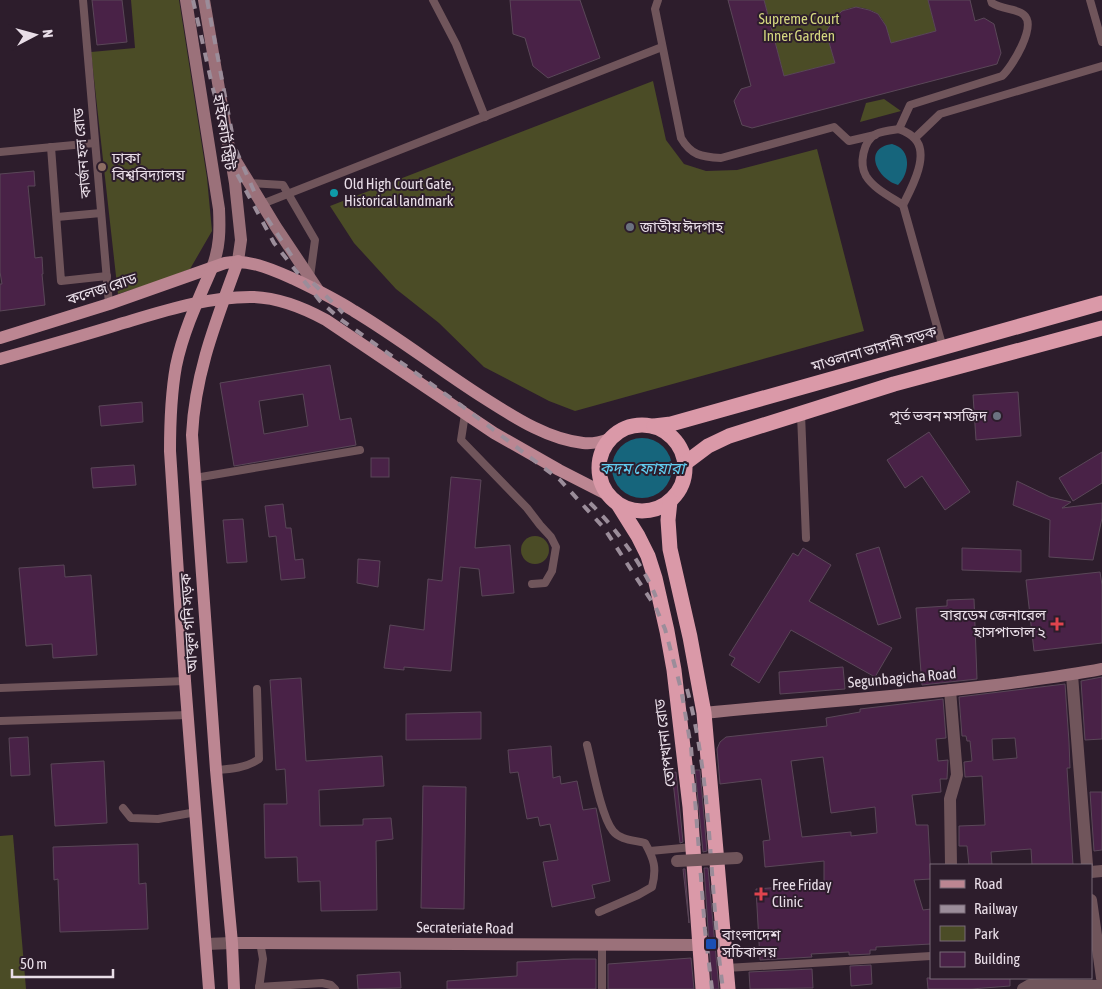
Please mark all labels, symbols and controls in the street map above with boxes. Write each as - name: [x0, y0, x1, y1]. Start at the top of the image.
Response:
- north arrow: [10, 10, 60, 60]
- park label: Supreme Court Inner Garden: [758, 10, 840, 44]
- text: N: [40, 29, 56, 39]
- street label: হাইকোর্ট স্ট্রিট: [210, 91, 239, 172]
- street label: কার্জন হল রোড: [69, 107, 94, 200]
- place label: ঢাকা বিশ্ববিদ্যালয়: [111, 149, 185, 183]
- marker: ঢাকা বিশ্ববিদ্যালয়: [96, 161, 108, 173]
- place label: Old High Court Gate, Historical landmark: [344, 175, 454, 209]
- marker: Old High Court Gate, Historical landmark: [328, 187, 340, 199]
- place label: জাতীয় ঈদগাহ: [639, 218, 724, 235]
- marker: জাতীয় ঈদগাহ: [624, 221, 636, 233]
- street label: কলেজ রোড: [64, 269, 139, 308]
- street label: মাওলানা ভাসানী সড়ক: [808, 322, 939, 375]
- place label: পূর্ত ভবন মসজিদ: [889, 407, 988, 425]
- marker: পূর্ত ভবন মসজিদ: [991, 410, 1003, 422]
- water label: কদম ফোয়ারা: [599, 459, 687, 477]
- street label: আব্দুল গনি সড়ক: [176, 572, 201, 674]
- place label: বারডেম জেনারেল হাসপাতাল ২: [939, 606, 1047, 640]
- marker: বারডেম জেনারেল হাসপাতাল ২: [1050, 617, 1064, 631]
- street label: Segunbagicha Road: [847, 664, 957, 691]
- street label: তোপখানা রোড: [651, 698, 678, 788]
- legend: [930, 864, 1092, 979]
- text: Road: [974, 875, 1003, 892]
- place label: Free Friday Clinic: [772, 876, 832, 910]
- marker: Free Friday Clinic: [754, 887, 768, 901]
- text: Railway: [974, 900, 1018, 917]
- street label: Secrateriate Road: [416, 918, 514, 937]
- text: Park: [974, 925, 999, 942]
- place label: বাংলাদেশ সচিবালয়: [721, 926, 781, 960]
- marker: বাংলাদেশ সচিবালয়: [704, 937, 718, 951]
- scale bar: [12, 946, 114, 978]
- text: Building: [974, 950, 1020, 967]
- text: 50 m: [20, 955, 47, 972]

